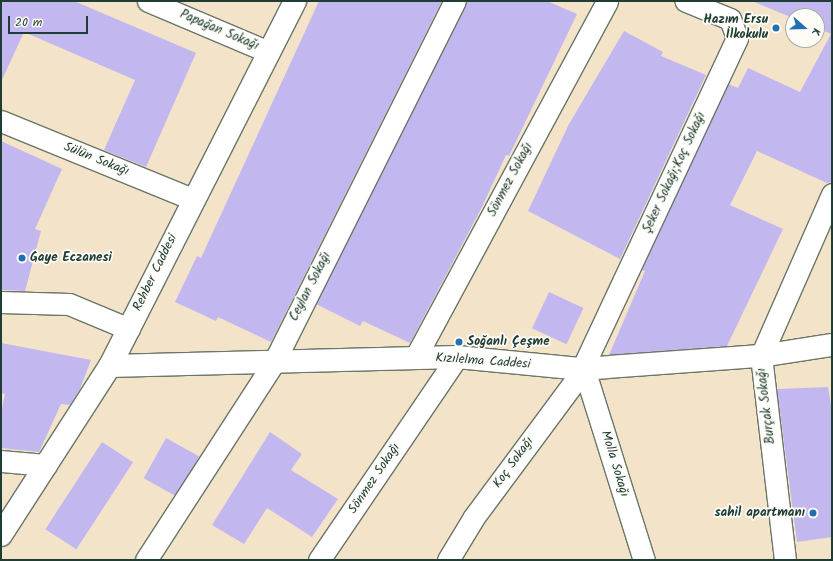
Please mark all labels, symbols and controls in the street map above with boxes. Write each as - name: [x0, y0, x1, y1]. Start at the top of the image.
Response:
- street label: Papağan Sokağı: [177, 7, 261, 55]
- scale bar: [10, 8, 90, 34]
- north arrow: [785, 8, 825, 48]
- text: 20 m: [15, 13, 42, 32]
- place label: Hazım Ersu İlkokulu: [703, 13, 768, 44]
- marker: Hazım Ersu İlkokulu: [771, 23, 781, 33]
- text: K: [806, 26, 825, 38]
- street label: Şeker Sokağı;Koç Sokağı: [640, 110, 710, 236]
- street label: Sülün Sokağı: [61, 140, 131, 180]
- street label: Sönmez Sokağı: [485, 140, 537, 220]
- street label: Rehber Caddesi: [131, 232, 181, 314]
- place label: Gaye Eczanesi: [30, 250, 112, 266]
- street label: Ceylan Sokağı: [287, 250, 335, 324]
- marker: Gaye Eczanesi: [17, 253, 27, 263]
- place label: Soğanlı Çeşme: [467, 334, 549, 350]
- marker: Soğanlı Çeşme: [454, 337, 464, 347]
- street label: Kızılelma Caddesi: [435, 351, 531, 373]
- street label: Burçak Sokağı: [755, 367, 779, 445]
- street label: Molla Sokağı: [597, 429, 631, 499]
- street label: Koç Sokağı: [490, 435, 538, 491]
- street label: Sönmez Sokağı: [346, 441, 404, 517]
- place label: sahil apartmanı: [714, 505, 805, 521]
- marker: sahil apartmanı: [808, 508, 818, 518]

